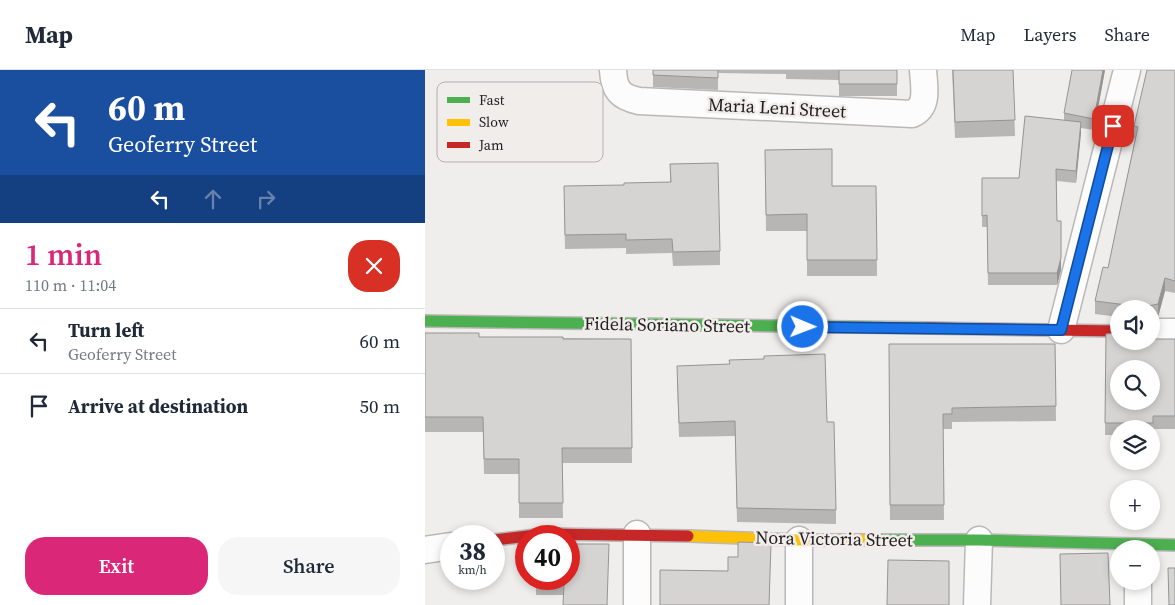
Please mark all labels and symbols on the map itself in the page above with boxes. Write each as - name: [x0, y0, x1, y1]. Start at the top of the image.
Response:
- legend: [437, 82, 603, 162]
- text: Fast: [479, 90, 505, 110]
- street label: Maria Leni Street: [707, 91, 847, 124]
- pin: [1092, 105, 1134, 147]
- text: Slow: [479, 112, 509, 132]
- text: Jam: [478, 135, 504, 155]
- position arrow: [776, 300, 828, 352]
- street label: Fidela Soriano Street: [584, 311, 750, 338]
- speed limit sign: 40: [515, 525, 580, 590]
- street label: Nora Victoria Street: [755, 525, 913, 552]

